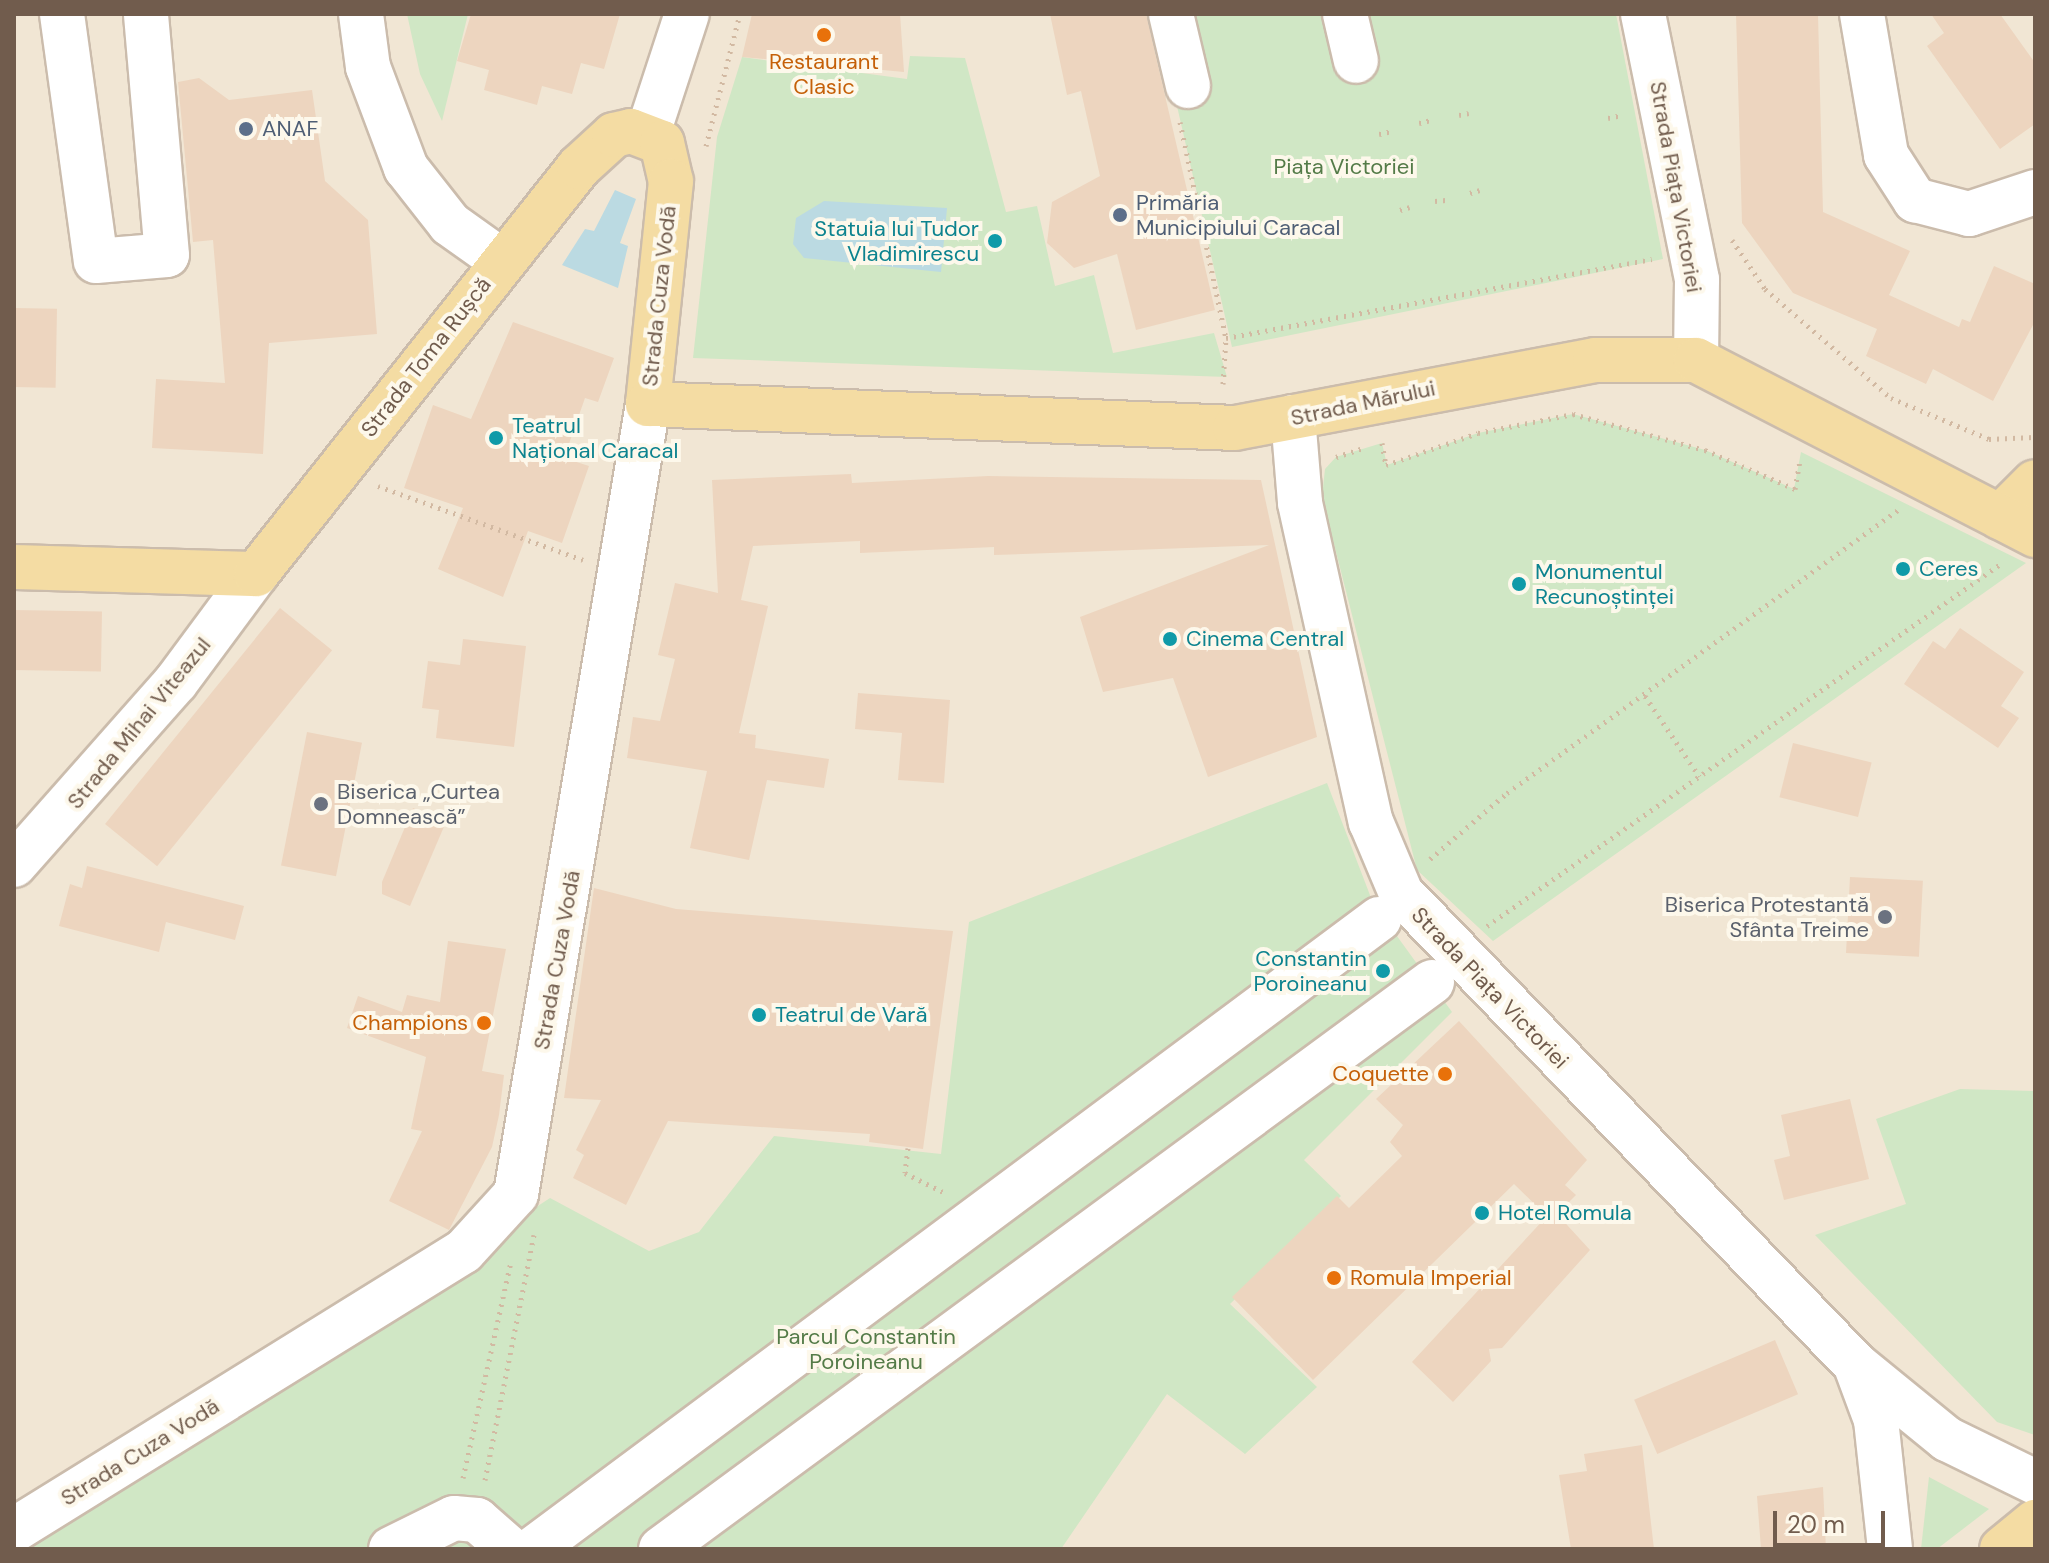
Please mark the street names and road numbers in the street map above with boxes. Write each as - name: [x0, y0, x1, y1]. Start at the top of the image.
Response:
- street label: Strada Piața Victoriei: [1644, 79, 1708, 295]
- street label: Strada Cuza Vodă: [636, 204, 682, 388]
- street label: Strada Toma Rușcă: [356, 272, 496, 442]
- street label: Strada Mărului: [1288, 375, 1438, 431]
- street label: Strada Mihai Viteazul: [62, 632, 216, 814]
- street label: Strada Cuza Vodă: [528, 868, 586, 1052]
- street label: Strada Piața Victoriei: [1406, 902, 1574, 1074]
- street label: Strada Cuza Vodă: [56, 1393, 224, 1511]

